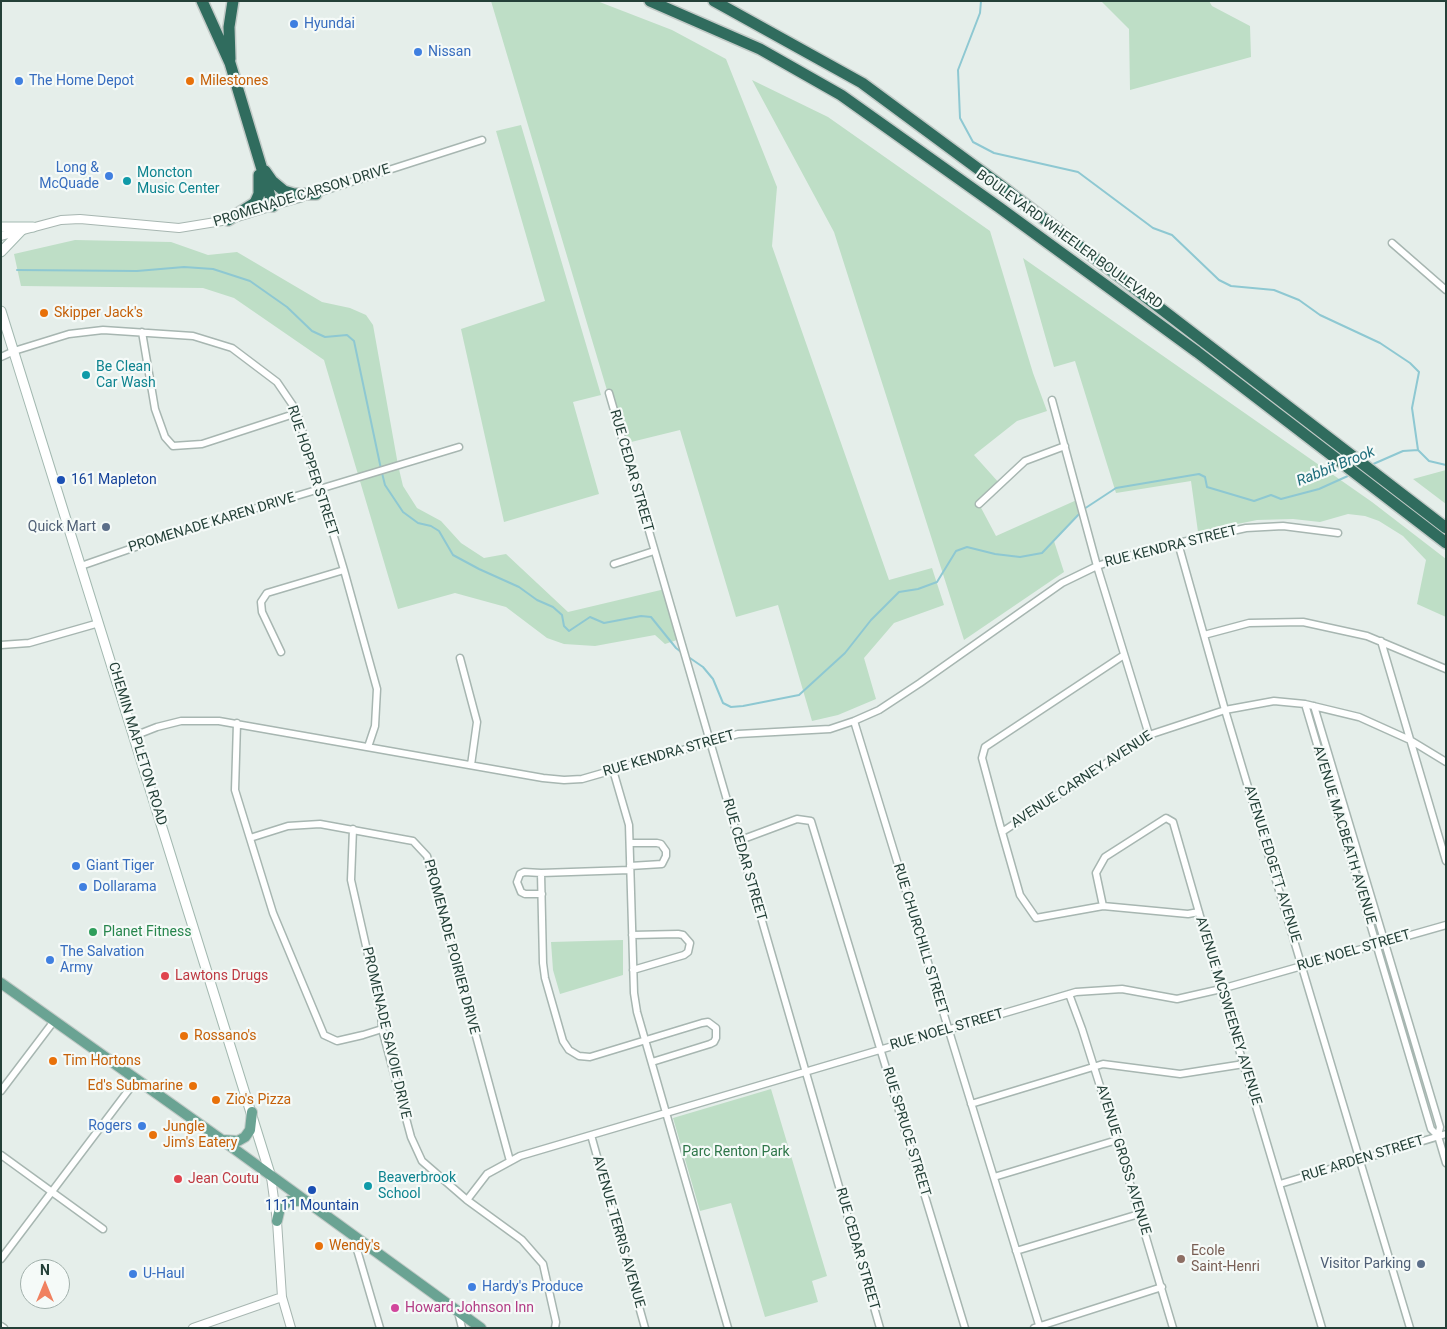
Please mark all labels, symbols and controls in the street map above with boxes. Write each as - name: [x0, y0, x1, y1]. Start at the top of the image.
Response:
- place label: Hyundai: [304, 16, 355, 32]
- marker: Hyundai: [288, 18, 300, 30]
- place label: Nissan: [428, 44, 471, 60]
- marker: Nissan: [412, 46, 424, 58]
- place label: The Home Depot: [29, 73, 134, 89]
- place label: Milestones: [200, 73, 268, 89]
- marker: The Home Depot: [13, 75, 25, 87]
- marker: Milestones: [184, 75, 196, 87]
- place label: Long & McQuade: [39, 160, 99, 192]
- street label: PROMENADE CARSON DRIVE: [212, 161, 392, 231]
- place label: Moncton Music Center: [137, 165, 219, 198]
- street label: BOULEVARD WHEELER BOULEVARD: [973, 167, 1165, 313]
- marker: Long & McQuade: [103, 170, 115, 182]
- marker: Moncton Music Center: [121, 175, 133, 187]
- place label: Skipper Jack's: [54, 305, 143, 321]
- marker: Skipper Jack's: [38, 307, 50, 319]
- place label: Be Clean Car Wash: [96, 359, 156, 392]
- marker: Be Clean Car Wash: [80, 369, 92, 381]
- street label: RUE HOPPER STREET: [283, 404, 341, 538]
- street label: RUE CEDAR STREET: [606, 408, 656, 534]
- water label: Rabbit Brook: [1294, 443, 1378, 491]
- place label: 161 Mapleton: [71, 472, 157, 488]
- marker: 161 Mapleton: [55, 474, 67, 486]
- street label: PROMENADE KAREN DRIVE: [127, 490, 297, 556]
- place label: Quick Mart: [28, 519, 96, 535]
- marker: Quick Mart: [100, 521, 112, 533]
- street label: RUE KENDRA STREET: [1103, 522, 1239, 572]
- street label: CHEMIN MAPLETON ROAD: [104, 660, 170, 828]
- street label: RUE KENDRA STREET: [601, 727, 737, 781]
- street label: AVENUE CARNEY AVENUE: [1008, 728, 1156, 832]
- street label: AVENUE MACBEATH AVENUE: [1309, 744, 1379, 926]
- street label: AVENUE EDGETT AVENUE: [1240, 783, 1304, 945]
- street label: RUE CEDAR STREET: [719, 797, 769, 923]
- place label: Giant Tiger: [86, 858, 154, 874]
- street label: PROMENADE POIRIER DRIVE: [420, 858, 482, 1036]
- marker: Giant Tiger: [70, 860, 82, 872]
- street label: RUE CHURCHILL STREET: [889, 861, 951, 1017]
- place label: Dollarama: [93, 879, 157, 895]
- marker: Dollarama: [77, 881, 89, 893]
- street label: AVENUE MCSWEENEY AVENUE: [1191, 915, 1265, 1107]
- place label: Planet Fitness: [103, 924, 191, 940]
- marker: Planet Fitness: [87, 926, 99, 938]
- street label: RUE NOEL STREET: [1295, 927, 1413, 975]
- place label: The Salvation Army: [60, 944, 144, 976]
- street label: PROMENADE SAVOIE DRIVE: [358, 945, 414, 1121]
- marker: The Salvation Army: [44, 954, 56, 966]
- place label: Lawtons Drugs: [175, 968, 268, 984]
- marker: Lawtons Drugs: [159, 970, 171, 982]
- street label: RUE NOEL STREET: [888, 1006, 1006, 1054]
- place label: Rossano's: [194, 1028, 257, 1044]
- marker: Rossano's: [178, 1030, 190, 1042]
- place label: Tim Hortons: [63, 1053, 141, 1069]
- marker: Tim Hortons: [47, 1055, 59, 1067]
- street label: RUE SPRUCE STREET: [878, 1065, 934, 1199]
- place label: Ed's Submarine: [88, 1078, 183, 1094]
- marker: Ed's Submarine: [187, 1080, 199, 1092]
- street label: AVENUE GROSS AVENUE: [1092, 1083, 1154, 1237]
- place label: Zio's Pizza: [226, 1092, 291, 1108]
- marker: Zio's Pizza: [210, 1094, 222, 1106]
- place label: Rogers: [88, 1118, 132, 1134]
- place label: Jungle Jim's Eatery: [163, 1119, 237, 1152]
- marker: Rogers: [136, 1120, 148, 1132]
- marker: Jungle Jim's Eatery: [147, 1129, 159, 1141]
- street label: RUE ARDEN STREET: [1300, 1132, 1426, 1186]
- park label: Parc Renton Park: [682, 1144, 790, 1160]
- street label: AVENUE TERRIS AVENUE: [588, 1154, 648, 1310]
- place label: Beaverbrook School: [378, 1170, 456, 1202]
- place label: Jean Coutu: [188, 1171, 259, 1187]
- marker: Jean Coutu: [172, 1173, 184, 1185]
- marker: Beaverbrook School: [362, 1180, 374, 1192]
- marker: 1111 Mountain: [306, 1184, 318, 1196]
- street label: RUE CEDAR STREET: [832, 1186, 882, 1312]
- place label: 1111 Mountain: [265, 1198, 359, 1214]
- place label: Wendy's: [329, 1238, 380, 1254]
- marker: Wendy's: [313, 1240, 325, 1252]
- place label: Ecole Saint-Henri: [1191, 1243, 1260, 1276]
- marker: Ecole Saint-Henri: [1175, 1253, 1187, 1265]
- place label: Visitor Parking: [1320, 1256, 1411, 1272]
- marker: Visitor Parking: [1415, 1258, 1427, 1270]
- north arrow: [20, 1259, 70, 1309]
- text: N: [40, 1262, 50, 1278]
- place label: U-Haul: [143, 1266, 185, 1282]
- marker: U-Haul: [127, 1268, 139, 1280]
- place label: Hardy's Produce: [482, 1279, 583, 1295]
- marker: Hardy's Produce: [466, 1281, 478, 1293]
- place label: Howard Johnson Inn: [405, 1300, 534, 1316]
- marker: Howard Johnson Inn: [389, 1302, 401, 1314]

